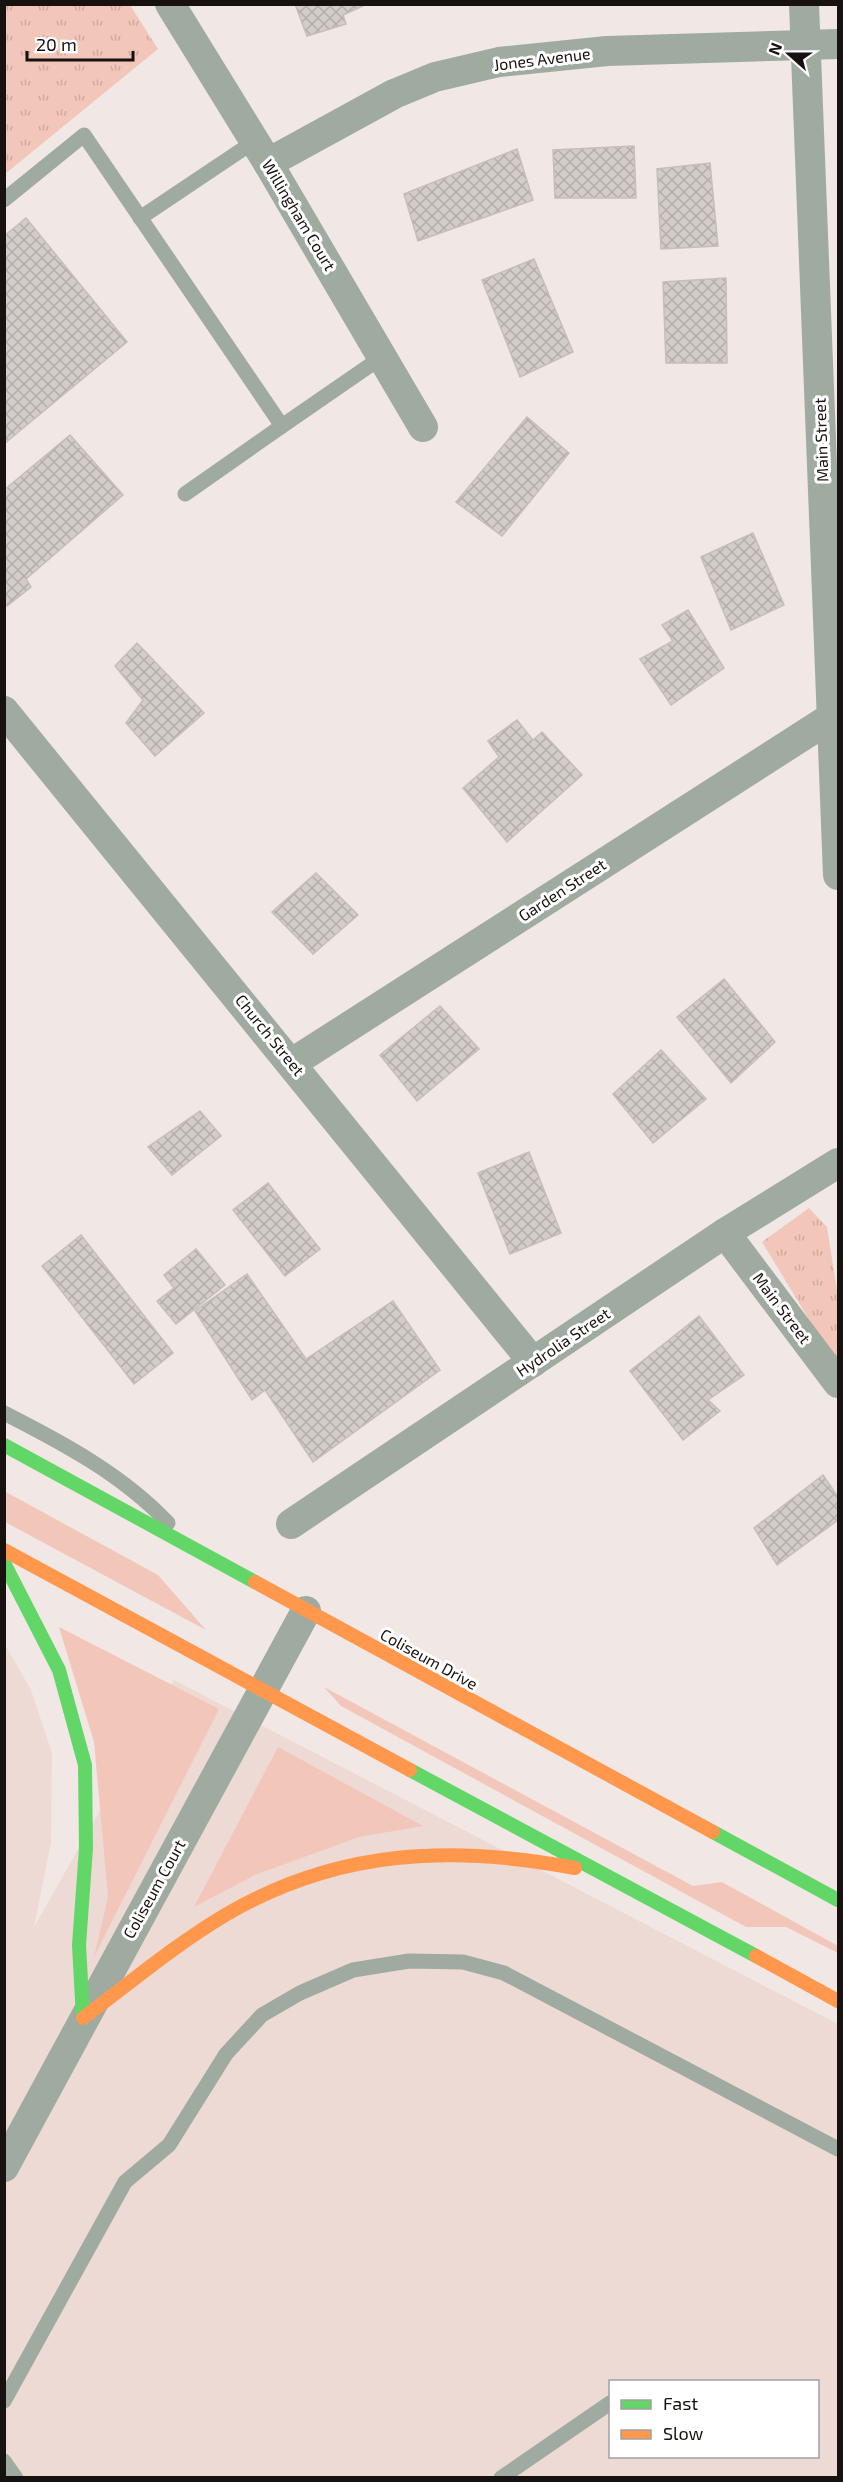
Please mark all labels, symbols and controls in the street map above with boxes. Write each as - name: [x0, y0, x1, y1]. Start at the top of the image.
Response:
- scale bar: [27, 24, 134, 62]
- north arrow: [759, 24, 819, 84]
- text: 20 m: [36, 33, 77, 55]
- text: N: [764, 40, 785, 57]
- street label: Jones Avenue: [492, 43, 591, 74]
- street label: Willingham Court: [259, 156, 340, 274]
- street label: Main Street: [810, 398, 831, 482]
- street label: Garden Street: [515, 854, 609, 925]
- street label: Church Street: [232, 990, 309, 1079]
- street label: Main Street: [749, 1268, 815, 1347]
- street label: Hydrolia Street: [512, 1303, 613, 1380]
- street label: Coliseum Drive: [377, 1624, 481, 1693]
- street label: Coliseum Court: [119, 1836, 189, 1942]
- legend: [609, 2380, 819, 2458]
- text: Fast: [663, 2392, 698, 2414]
- text: Slow: [663, 2422, 704, 2444]

